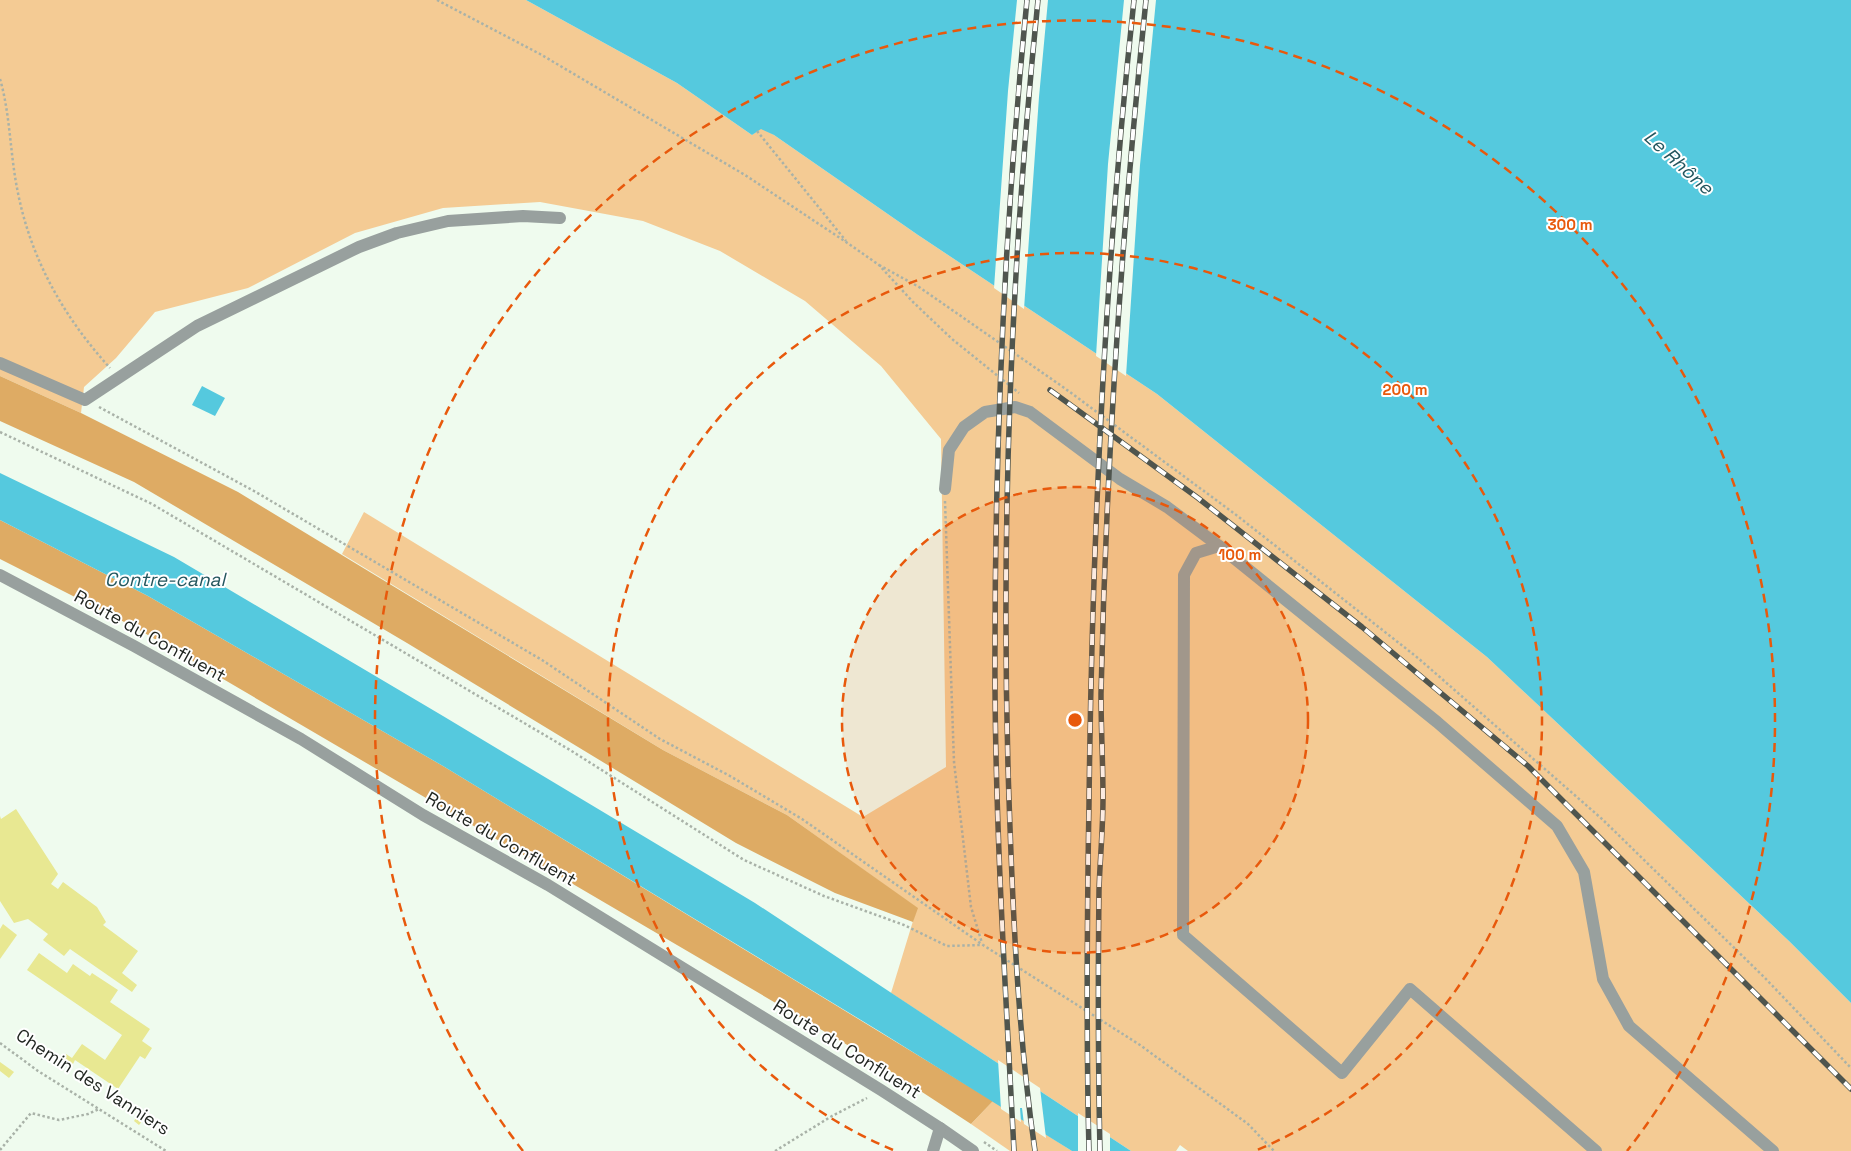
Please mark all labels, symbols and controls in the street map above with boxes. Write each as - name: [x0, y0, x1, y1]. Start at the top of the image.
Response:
- water label: Le Rhône: [1639, 125, 1719, 201]
- text: 300 m: [1547, 215, 1593, 234]
- text: 200 m: [1383, 380, 1427, 399]
- text: 100 m: [1219, 545, 1261, 564]
- water label: Contre-canal: [105, 567, 227, 592]
- street label: Route du Confluent: [70, 584, 230, 687]
- centre of rings: [1066, 711, 1084, 729]
- street label: Route du Confluent: [422, 786, 581, 891]
- street label: Route du Confluent: [769, 994, 925, 1103]
- street label: Chemin des Vanniers: [12, 1023, 175, 1140]

